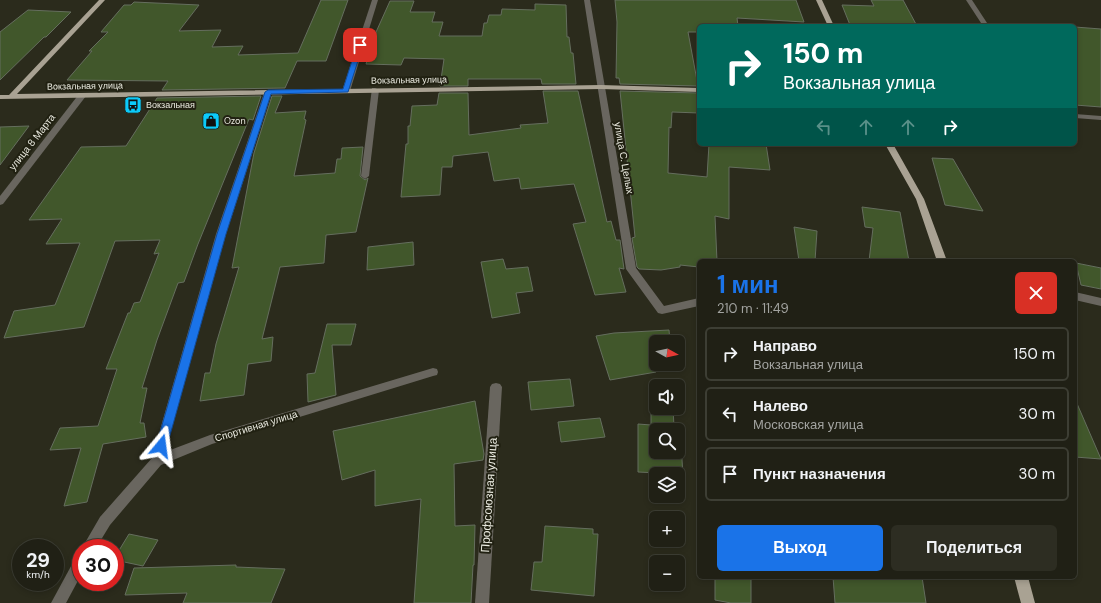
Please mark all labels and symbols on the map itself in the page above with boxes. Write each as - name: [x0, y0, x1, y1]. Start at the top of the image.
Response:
- pin: [343, 28, 377, 62]
- street label: Вокзальная улица: [371, 73, 447, 87]
- street label: Вокзальная улица: [47, 79, 123, 93]
- bus stop icon: Вокзальная: [123, 95, 143, 115]
- place label: Вокзальная: [146, 99, 195, 111]
- street label: улица 8 Марта: [6, 111, 58, 173]
- shop icon: Ozon: [201, 111, 221, 131]
- place label: Ozon: [224, 115, 246, 127]
- street label: улица С. Целых: [611, 121, 637, 195]
- north arrow: [649, 335, 685, 371]
- street label: Спортивная улица: [213, 407, 299, 445]
- position arrow: [140, 425, 182, 467]
- street label: Профсоюзная улица: [477, 437, 501, 553]
- speed limit sign: 30: [72, 539, 124, 591]

